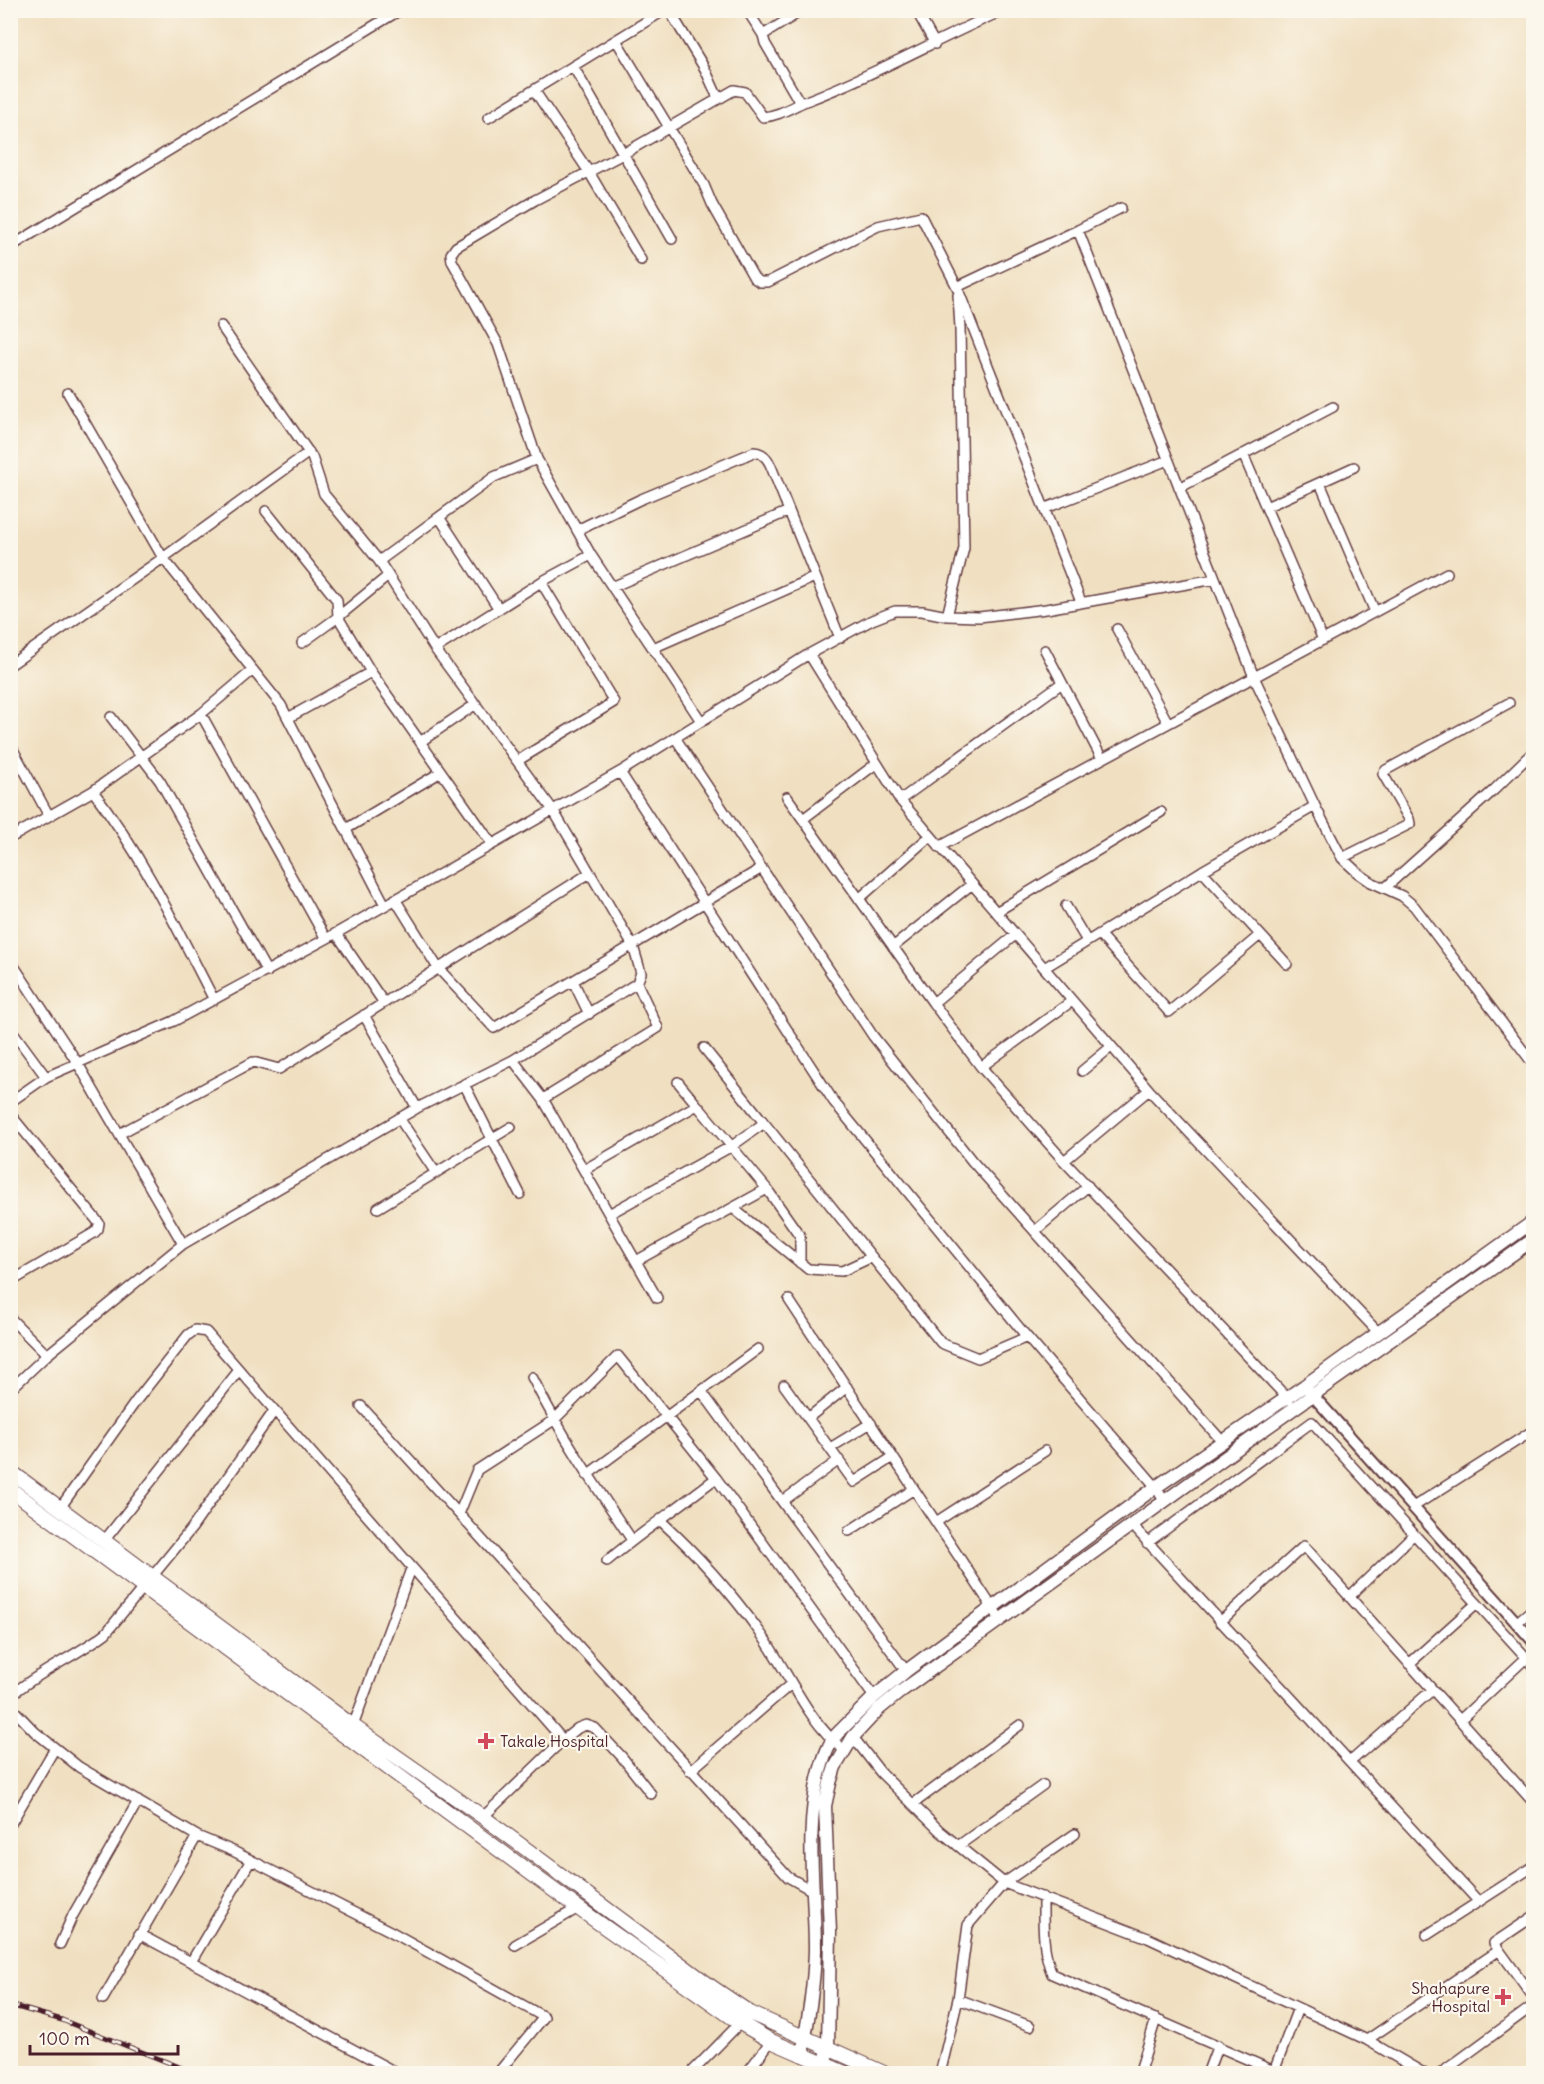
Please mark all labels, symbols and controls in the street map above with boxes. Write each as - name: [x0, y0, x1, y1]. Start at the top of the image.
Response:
- place label: Takale Hospital: [500, 1731, 608, 1751]
- marker: Takale Hospital: [477, 1732, 495, 1750]
- place label: Shahapure Hospital: [1411, 1978, 1490, 2016]
- marker: Shahapure Hospital: [1494, 1988, 1512, 2006]
- scale bar: [30, 2018, 178, 2056]
- text: 100 m: [39, 2027, 90, 2050]

